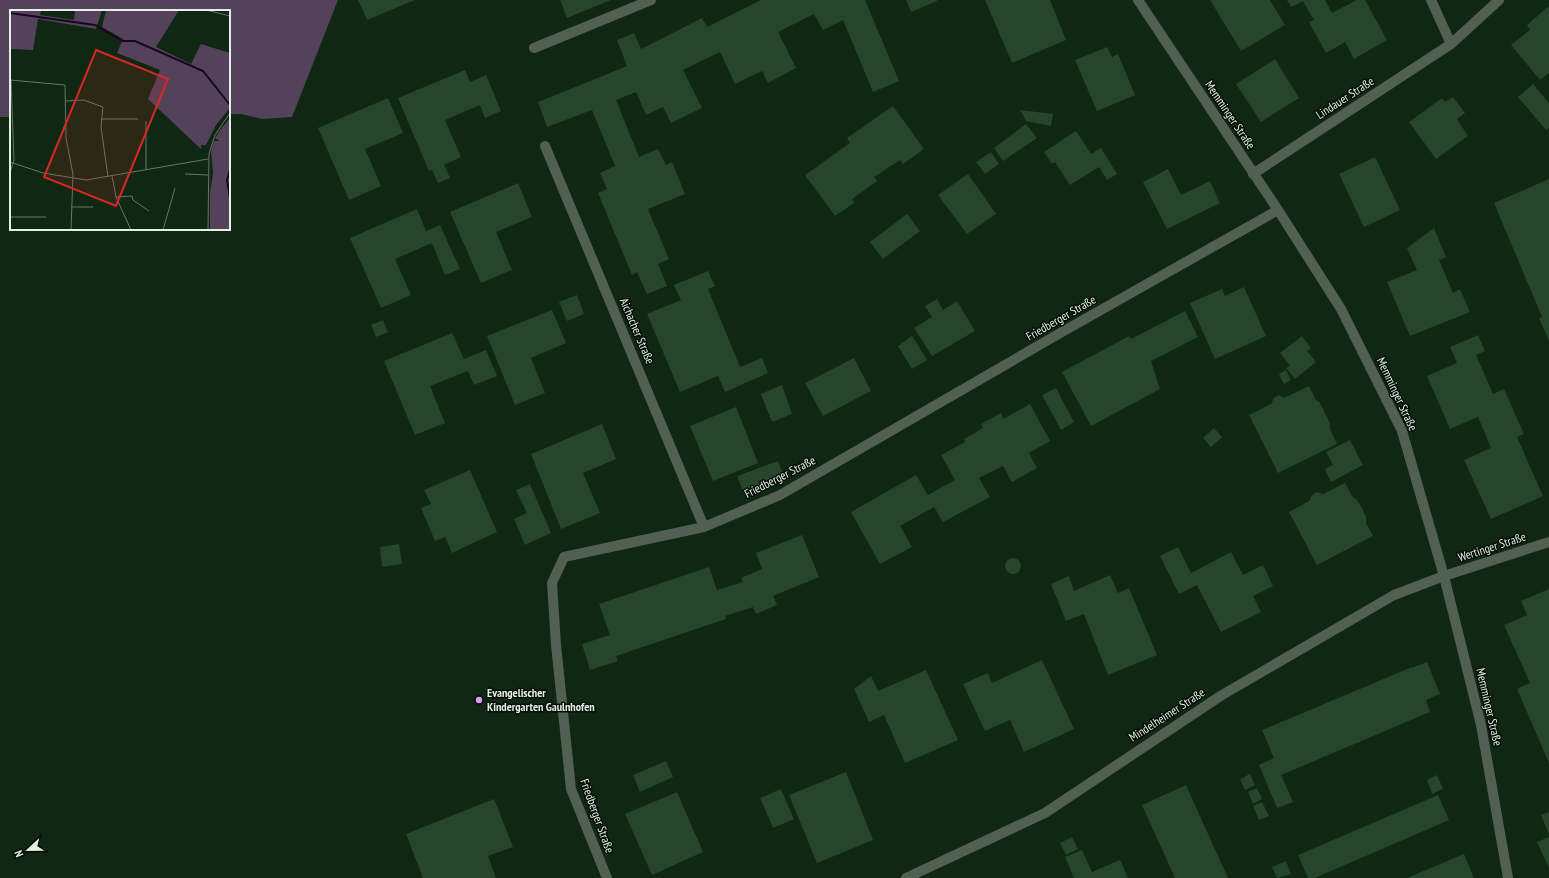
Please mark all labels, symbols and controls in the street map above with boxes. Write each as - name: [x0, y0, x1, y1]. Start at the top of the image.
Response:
- inset map: [10, 10, 230, 230]
- street label: Lindauer Straße: [1313, 73, 1377, 122]
- street label: Memminger Straße: [1202, 78, 1259, 152]
- street label: Friedberger Straße: [1023, 292, 1098, 344]
- street label: Aichacher Straße: [617, 296, 658, 366]
- street label: Memminger Straße: [1374, 355, 1421, 433]
- street label: Friedberger Straße: [742, 452, 818, 501]
- street label: Wertinger Straße: [1456, 528, 1528, 565]
- street label: Memminger Straße: [1473, 667, 1506, 747]
- place label: Evangelischer Kindergarten Gaulnhofen: [487, 685, 595, 714]
- street label: Mindelheimer Straße: [1126, 685, 1207, 745]
- marker: Evangelischer Kindergarten Gaulnhofen: [474, 695, 484, 705]
- street label: Friedberger Straße: [577, 777, 618, 855]
- north arrow: [8, 830, 48, 870]
- text: N: [11, 848, 26, 859]

